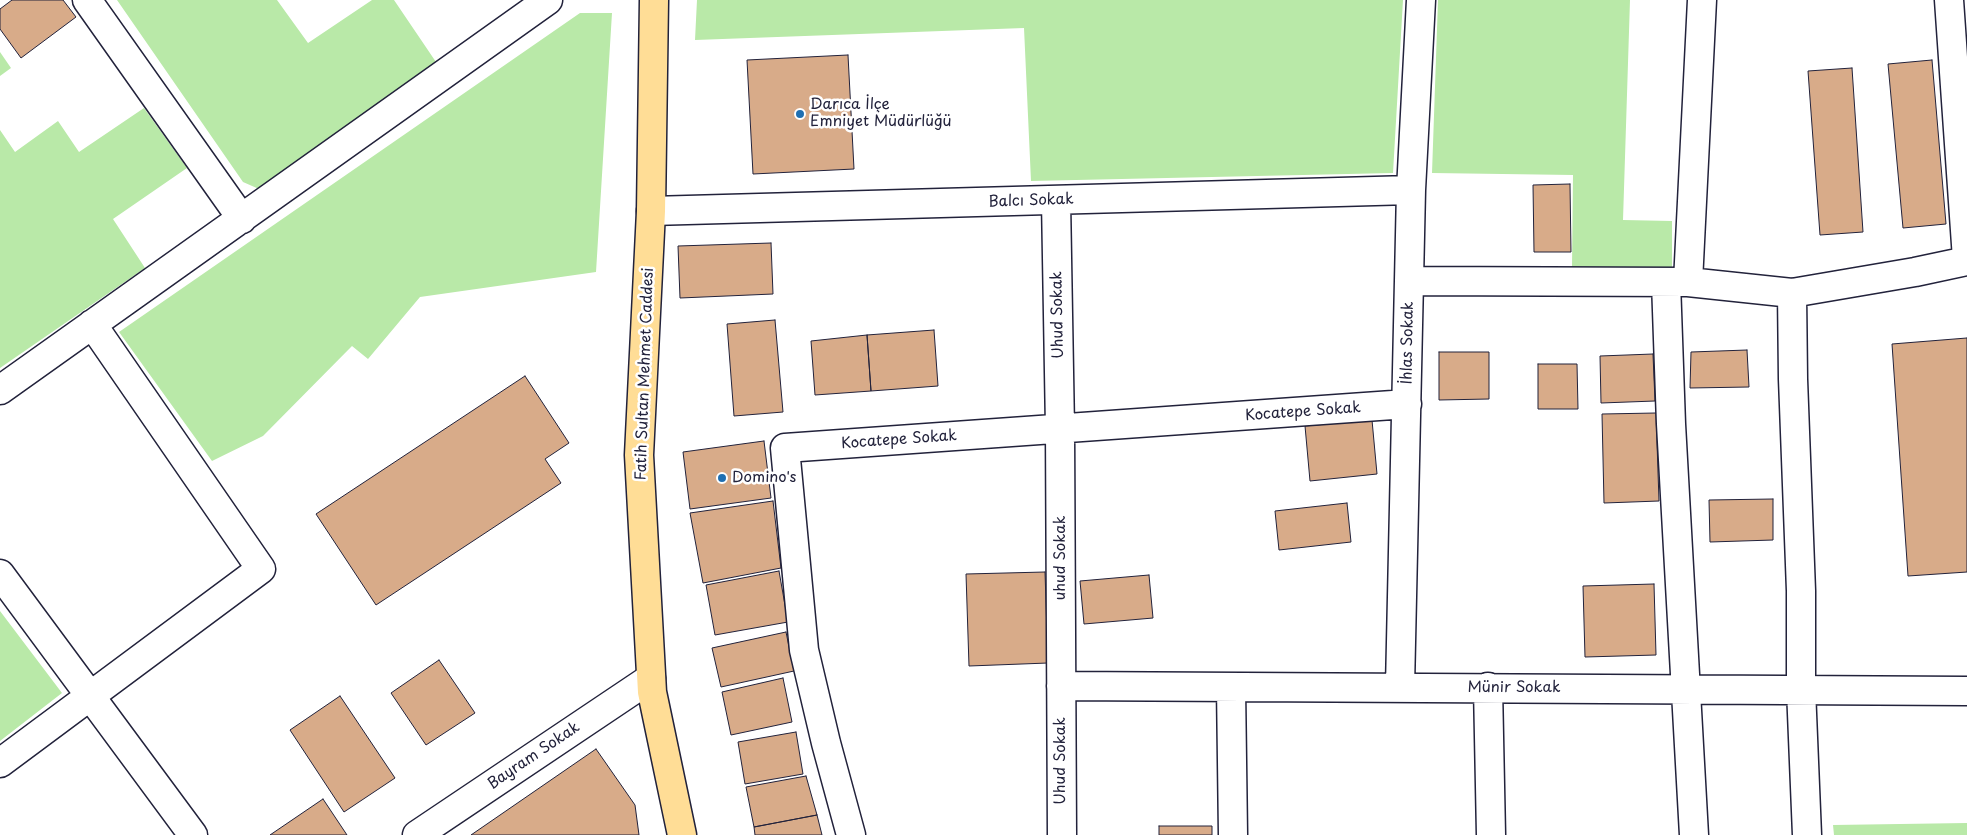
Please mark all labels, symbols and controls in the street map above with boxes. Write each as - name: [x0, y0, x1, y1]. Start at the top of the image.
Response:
- place label: Darıca İlçe Emniyet Müdürlüğü: [810, 96, 952, 131]
- marker: Darıca İlçe Emniyet Müdürlüğü: [794, 108, 806, 120]
- street label: Balcı Sokak: [988, 191, 1074, 211]
- street label: Fatih Sultan Mehmet Caddesi: [632, 267, 658, 481]
- street label: Uhud Sokak: [1048, 271, 1068, 359]
- street label: İhlas Sokak: [1398, 301, 1418, 385]
- street label: Kocatepe Sokak: [1245, 399, 1361, 425]
- street label: Kocatepe Sokak: [841, 427, 957, 453]
- place label: Domino's: [732, 469, 796, 487]
- marker: Domino's: [716, 472, 728, 484]
- street label: uhud Sokak: [1052, 516, 1070, 600]
- street label: Münir Sokak: [1467, 679, 1561, 697]
- street label: Uhud Sokak: [1052, 717, 1070, 805]
- street label: Bayram Sokak: [485, 719, 583, 793]

